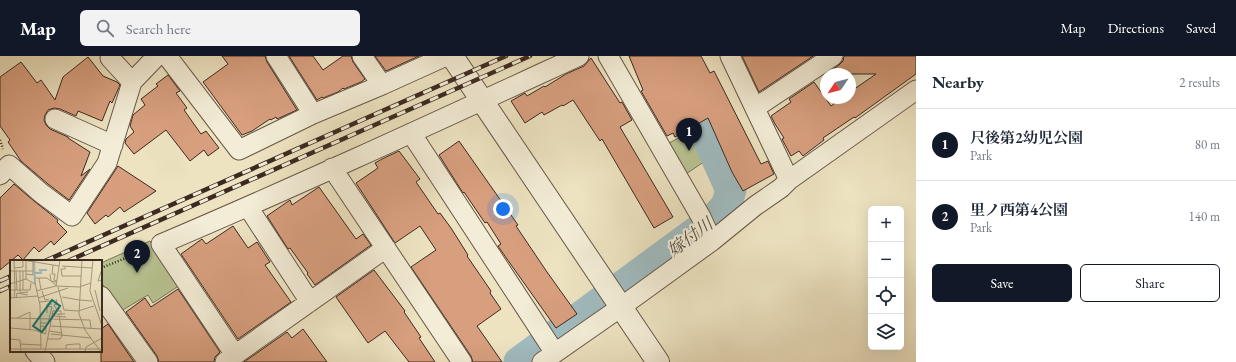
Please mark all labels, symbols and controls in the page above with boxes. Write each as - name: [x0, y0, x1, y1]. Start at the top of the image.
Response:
- search box: [80, 10, 360, 46]
- text: Map: [20, 16, 56, 41]
- icon: search: [94, 17, 116, 39]
- text: Search here: [126, 19, 191, 38]
- text: Map: [1060, 19, 1086, 37]
- text: Directions: [1108, 19, 1164, 37]
- text: Saved: [1186, 19, 1216, 37]
- north arrow: [820, 68, 856, 104]
- text: Nearby: [932, 71, 984, 93]
- text: 2 results: [1179, 74, 1220, 91]
- pin: 1: [676, 118, 702, 151]
- text: 尺後第2幼児公園: [970, 128, 1083, 147]
- text: 1: [942, 136, 948, 153]
- text: 80 m: [1195, 136, 1220, 153]
- text: Park: [970, 147, 992, 164]
- your location: [493, 199, 513, 219]
- text: 里ノ西第4公園: [970, 200, 1068, 219]
- map controls: [868, 206, 904, 350]
- button: +: [868, 206, 904, 242]
- text: 2: [942, 208, 948, 225]
- text: 140 m: [1189, 208, 1220, 225]
- water label: 嫁付川: [663, 212, 719, 261]
- text: Park: [970, 219, 992, 236]
- pin: 2: [124, 240, 150, 273]
- button: −: [868, 242, 904, 278]
- inset map: [10, 260, 102, 352]
- button: Save: [932, 264, 1072, 302]
- button: Share: [1080, 264, 1220, 302]
- button: locate: [868, 278, 904, 314]
- button: layers: [868, 314, 904, 350]

